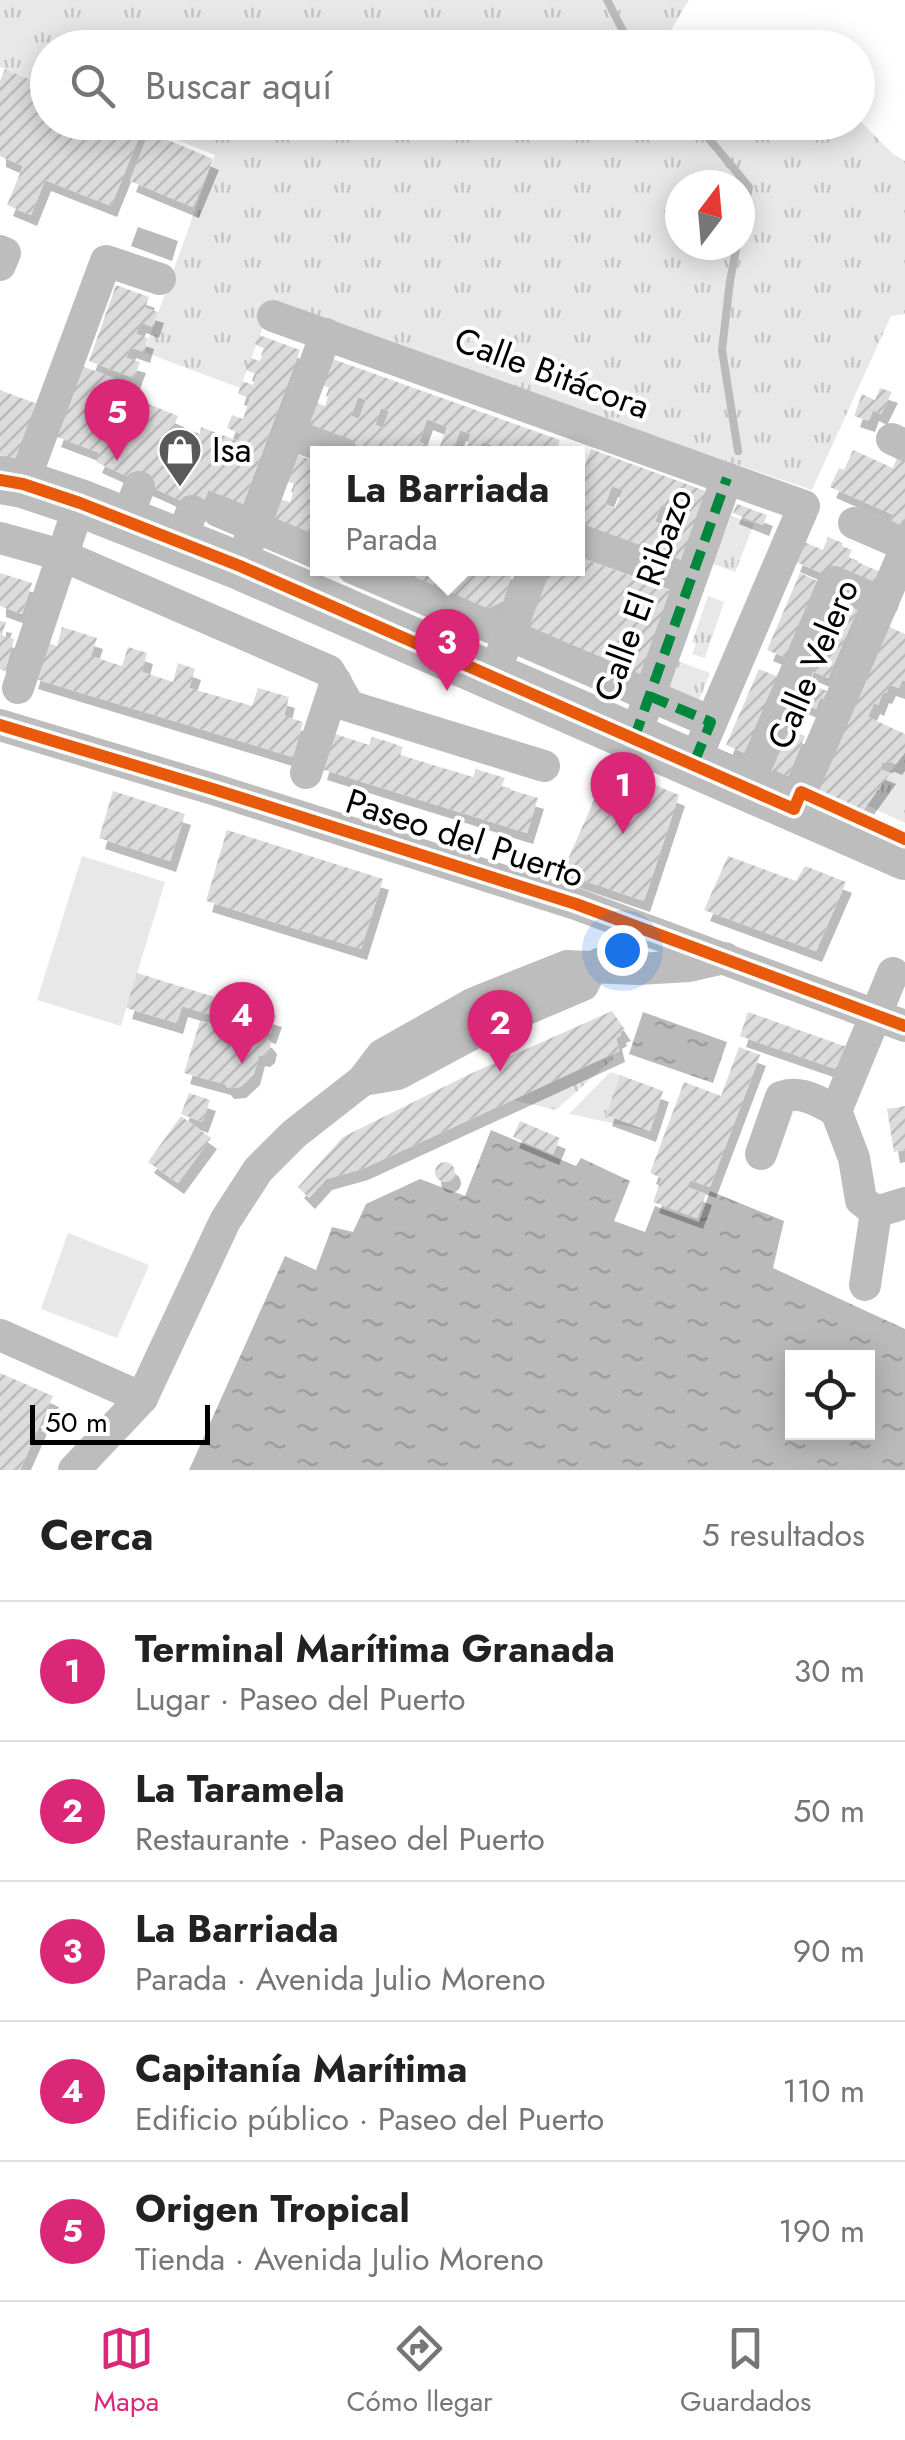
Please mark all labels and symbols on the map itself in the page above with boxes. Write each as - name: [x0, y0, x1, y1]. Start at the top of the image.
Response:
- north arrow: [665, 170, 755, 260]
- street label: Calle Bitácora: [448, 315, 656, 431]
- pin: 5: [84, 378, 150, 461]
- place label: Isa: [212, 425, 252, 475]
- shop icon: Isa: [157, 427, 203, 488]
- street label: Calle El Ribazo: [581, 481, 705, 709]
- street label: Calle Velero: [755, 571, 871, 757]
- pin: 3: [414, 608, 480, 691]
- pin: 1: [590, 752, 656, 834]
- street label: Paseo del Puerto: [340, 776, 590, 900]
- your location: [597, 925, 648, 976]
- pin: 4: [210, 982, 274, 1064]
- pin: 2: [468, 990, 532, 1072]
- scale bar: [30, 1400, 210, 1444]

